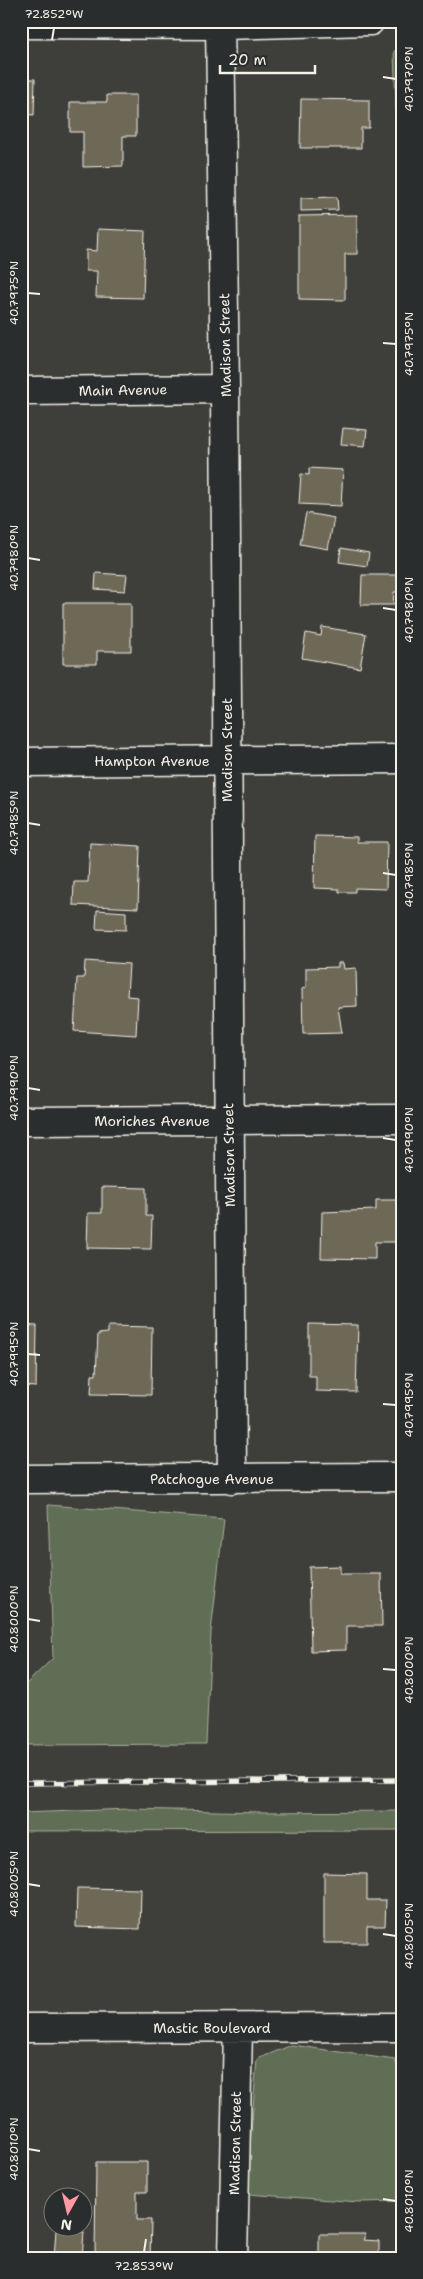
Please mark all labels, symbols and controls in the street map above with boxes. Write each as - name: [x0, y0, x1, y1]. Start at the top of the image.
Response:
- text: 72.852°W: [24, 6, 84, 22]
- scale bar: [220, 42, 316, 74]
- text: 40.7970°N: [401, 46, 417, 112]
- text: 20 m: [228, 50, 267, 70]
- text: 40.7975°N: [6, 261, 22, 325]
- street label: Madison Street: [215, 293, 235, 397]
- text: 40.7975°N: [401, 312, 417, 376]
- street label: Main Avenue: [79, 380, 167, 400]
- text: 40.7980°N: [6, 525, 22, 591]
- text: 40.7980°N: [401, 577, 417, 643]
- street label: Madison Street: [218, 698, 236, 802]
- street label: Hampton Avenue: [94, 752, 210, 770]
- text: 40.7985°N: [6, 790, 22, 856]
- text: 40.7985°N: [401, 842, 417, 908]
- text: 40.7990°N: [6, 1055, 22, 1121]
- street label: Madison Street: [219, 1103, 239, 1207]
- text: 40.7990°N: [401, 1107, 417, 1173]
- street label: Moriches Avenue: [94, 1112, 210, 1130]
- text: 40.7995°N: [6, 1322, 22, 1386]
- text: 40.7995°N: [401, 1373, 417, 1437]
- street label: Patchogue Avenue: [150, 1470, 274, 1488]
- text: 40.8000°N: [6, 1585, 22, 1653]
- text: 40.8000°N: [401, 1636, 417, 1704]
- text: 40.8005°N: [6, 1851, 22, 1917]
- text: 40.8005°N: [401, 1903, 417, 1969]
- street label: Mastic Boulevard: [153, 2019, 271, 2037]
- street label: Madison Street: [225, 2091, 245, 2195]
- text: 40.8010°N: [6, 2117, 22, 2181]
- text: 40.8010°N: [401, 2169, 417, 2233]
- north arrow: [42, 2186, 92, 2236]
- text: N: [59, 2215, 73, 2235]
- text: 72.853°W: [114, 2258, 174, 2274]

